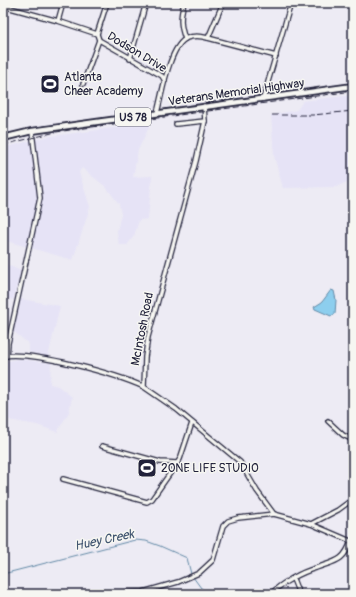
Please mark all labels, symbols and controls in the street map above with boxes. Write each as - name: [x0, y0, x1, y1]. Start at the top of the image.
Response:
- street label: Dodson Drive: [104, 29, 169, 76]
- place label: Atlanta Cheer Academy: [64, 70, 143, 99]
- sports icon: Atlanta Cheer Academy: [39, 73, 61, 95]
- street label: Veterans Memorial Highway: [167, 76, 305, 109]
- road number: US 78: [115, 108, 151, 126]
- street label: McIntosh Road: [128, 291, 157, 367]
- sports icon: 2ONE LIFE STUDIO: [136, 457, 158, 479]
- place label: 2ONE LIFE STUDIO: [161, 461, 259, 476]
- water label: Huey Creek: [73, 526, 137, 554]

